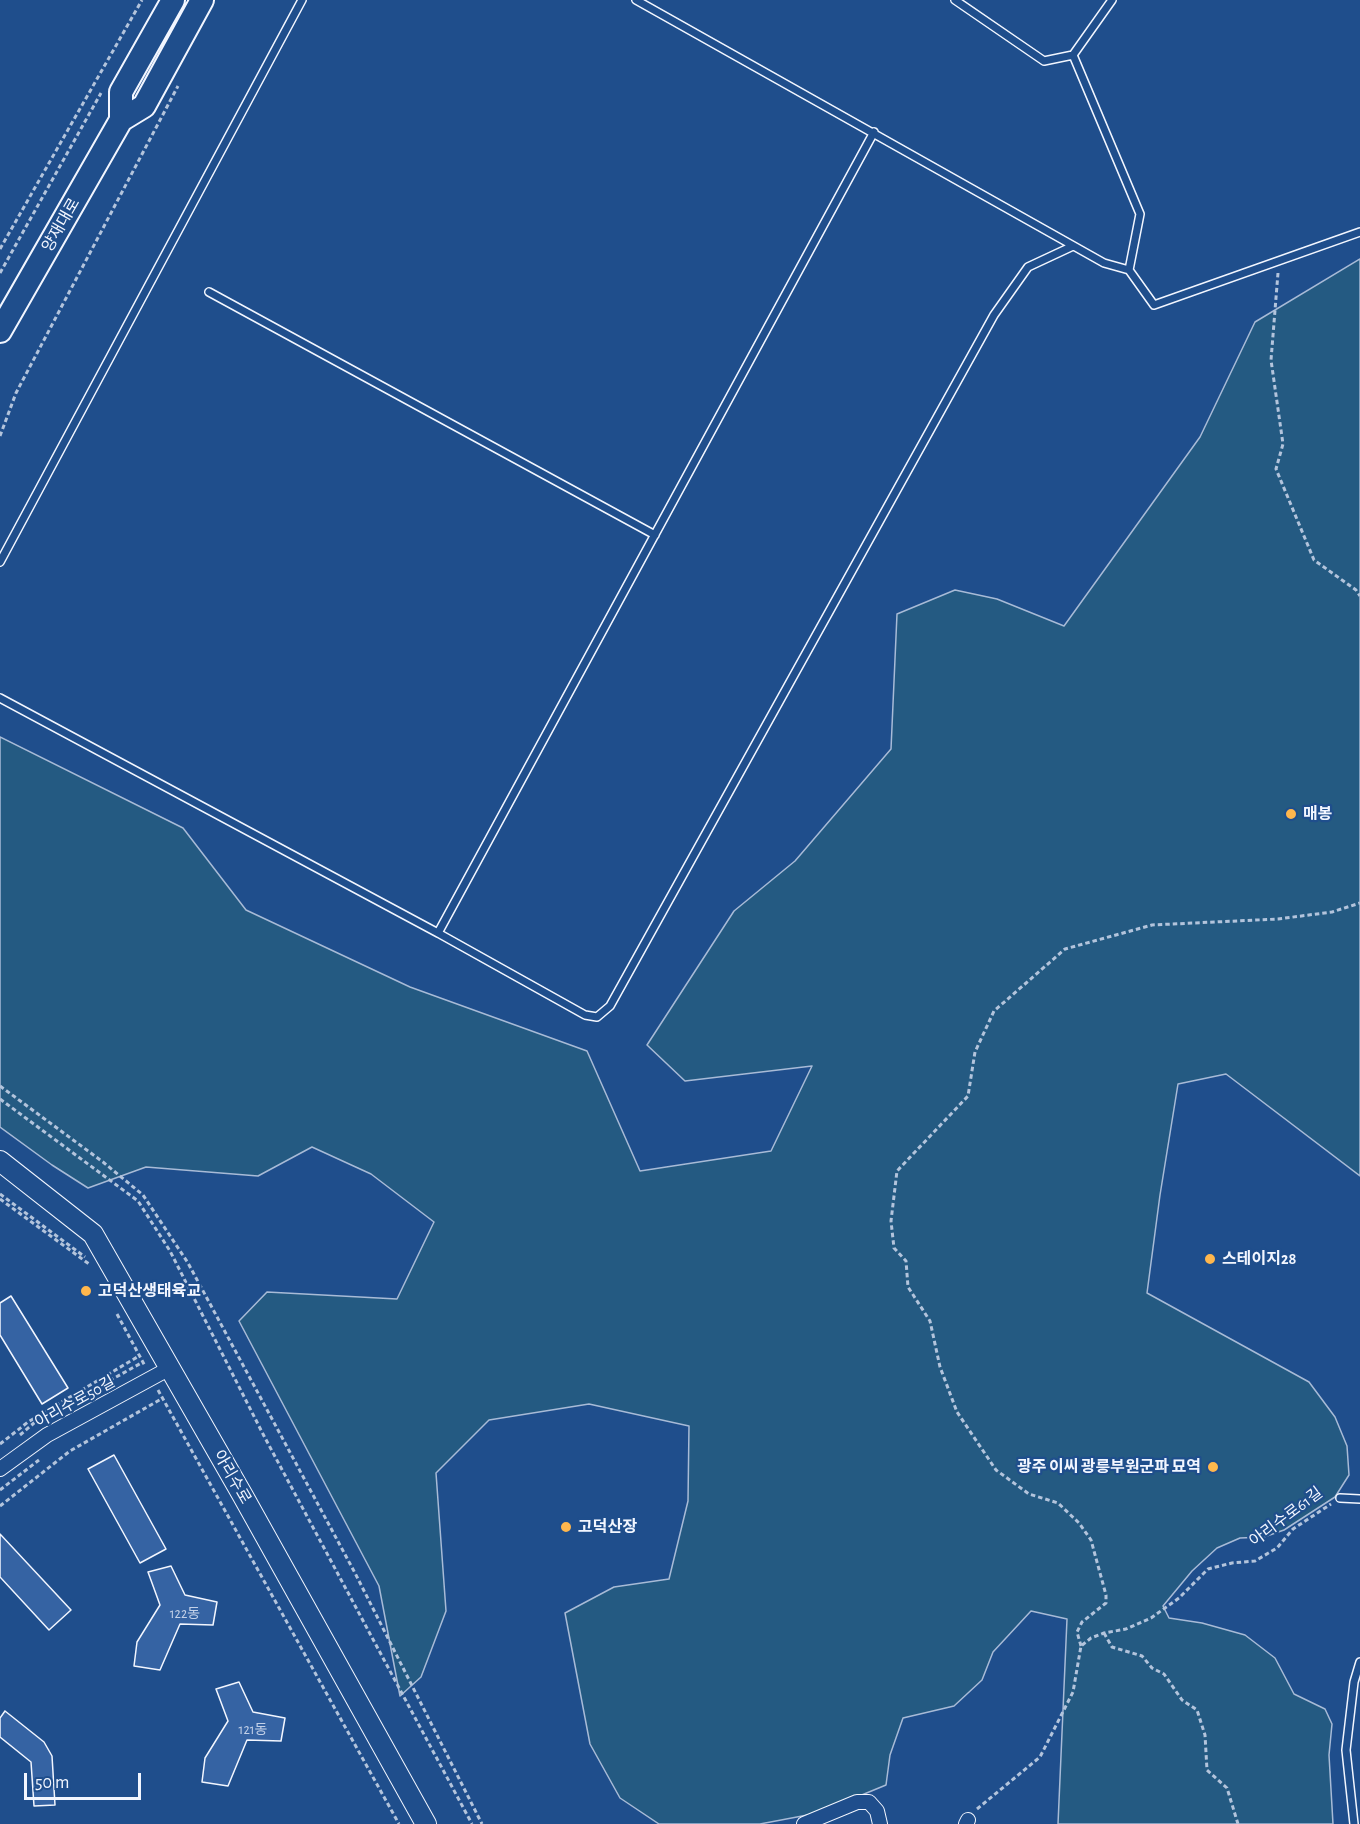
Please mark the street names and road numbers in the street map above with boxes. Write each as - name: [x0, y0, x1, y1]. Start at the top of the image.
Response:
- street label: 양재대로: [38, 195, 84, 255]
- street label: 아리수로50길: [32, 1372, 118, 1432]
- street label: 아리수로: [209, 1447, 255, 1507]
- street label: 아리수로61길: [1246, 1483, 1326, 1551]

